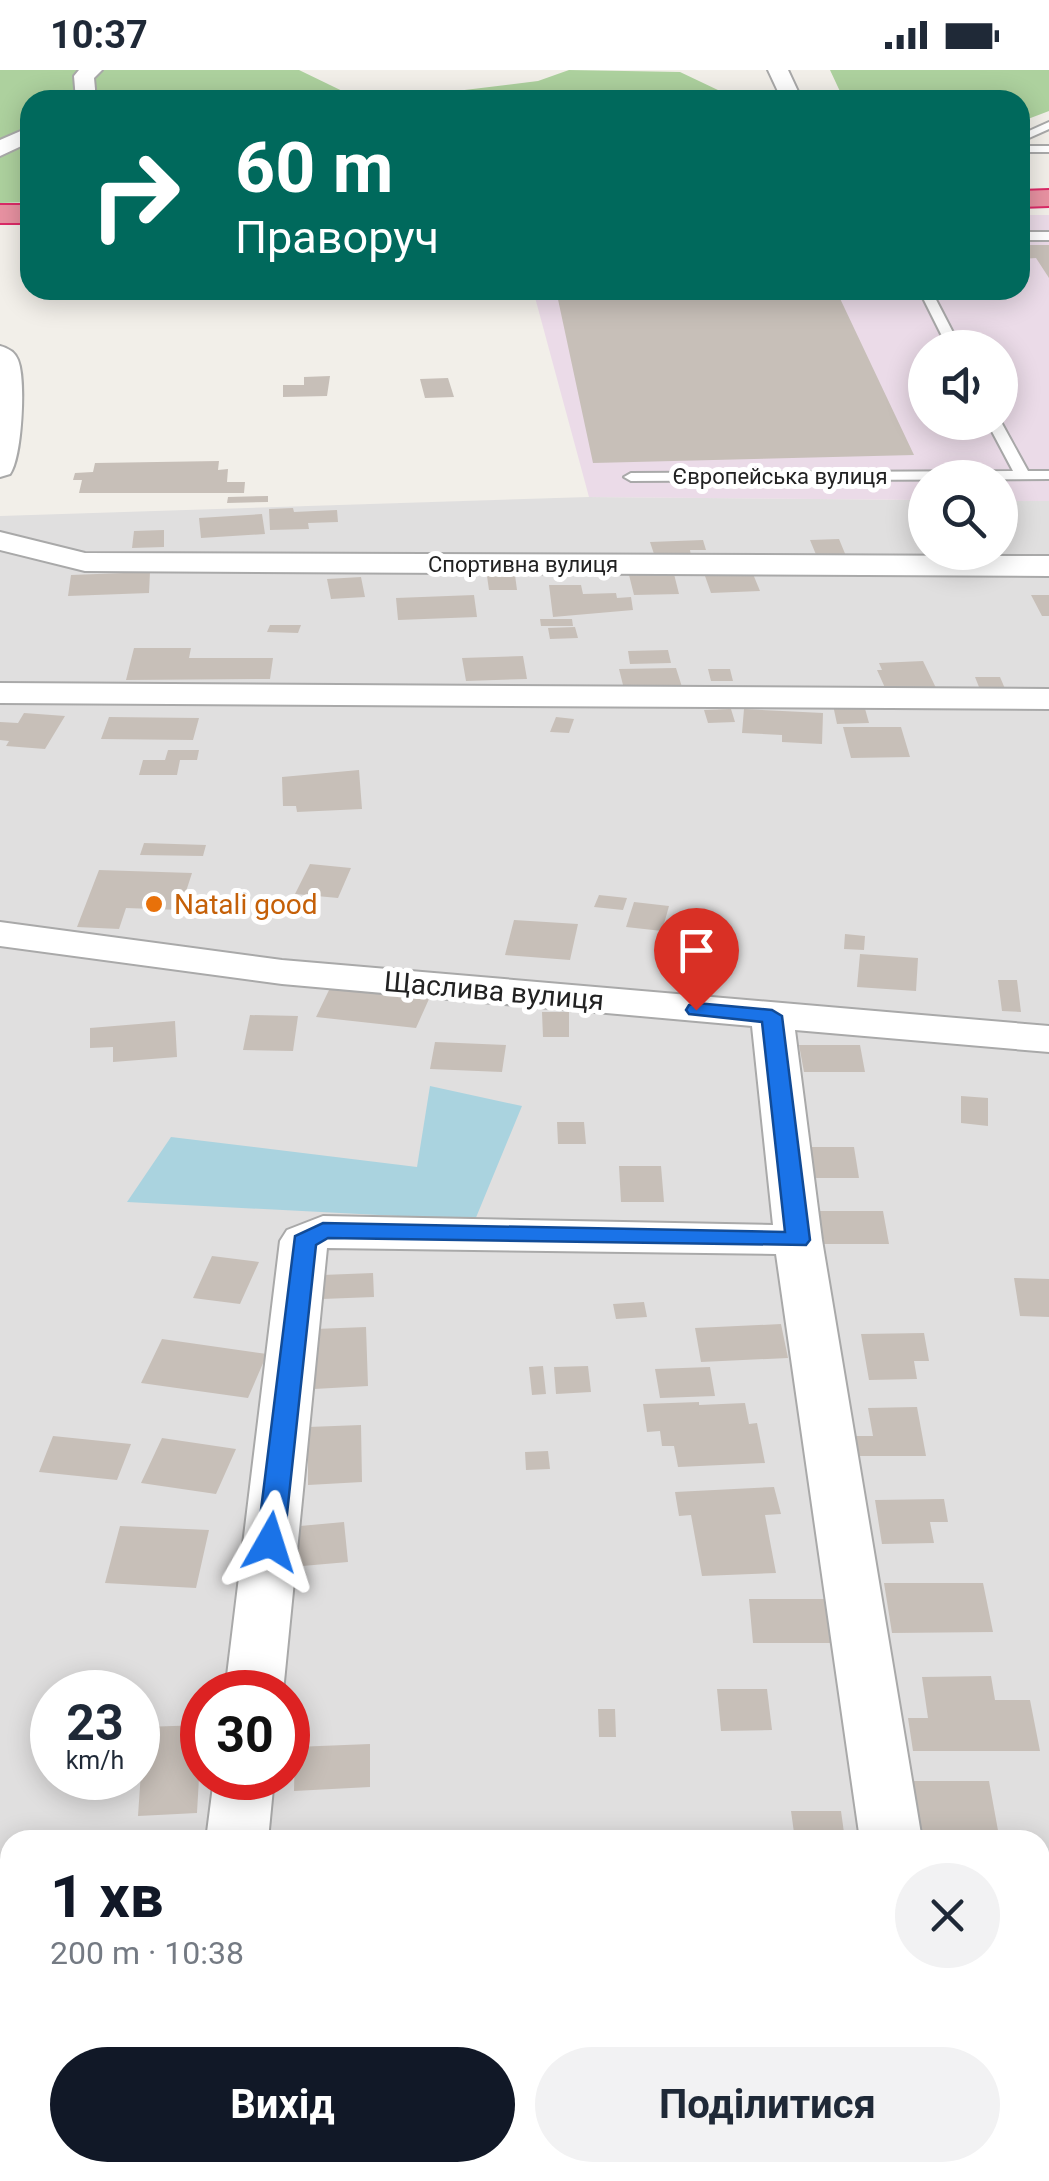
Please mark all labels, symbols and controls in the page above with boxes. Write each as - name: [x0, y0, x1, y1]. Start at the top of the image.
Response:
- text: 10:37: [50, 13, 148, 57]
- text: 60 m: [235, 127, 393, 209]
- icon: right: [70, 130, 200, 260]
- text: Праворуч: [235, 211, 439, 264]
- map controls: [908, 330, 1018, 570]
- button: sound: [908, 330, 1018, 440]
- button: search: [908, 460, 1018, 570]
- street label: Європейська вулиця: [672, 464, 888, 489]
- street label: Спортивна вулиця: [428, 552, 618, 577]
- place label: Natali good: [174, 888, 318, 921]
- marker: Natali good: [143, 893, 165, 915]
- pin: [654, 908, 739, 1011]
- icon: arrive: [669, 923, 724, 978]
- street label: Щаслива вулиця: [383, 965, 605, 1017]
- position arrow: [218, 1490, 322, 1594]
- speed limit sign: 30: [180, 1670, 310, 1800]
- text: 23: [66, 1694, 124, 1752]
- text: km/h: [66, 1746, 124, 1775]
- text: 1 хв: [50, 1861, 164, 1932]
- button: close: [895, 1863, 1000, 1968]
- text: 200 m · 10:38: [50, 1934, 244, 1972]
- button: Вихід: [50, 2047, 515, 2162]
- button: Поділитися: [535, 2047, 1000, 2162]

